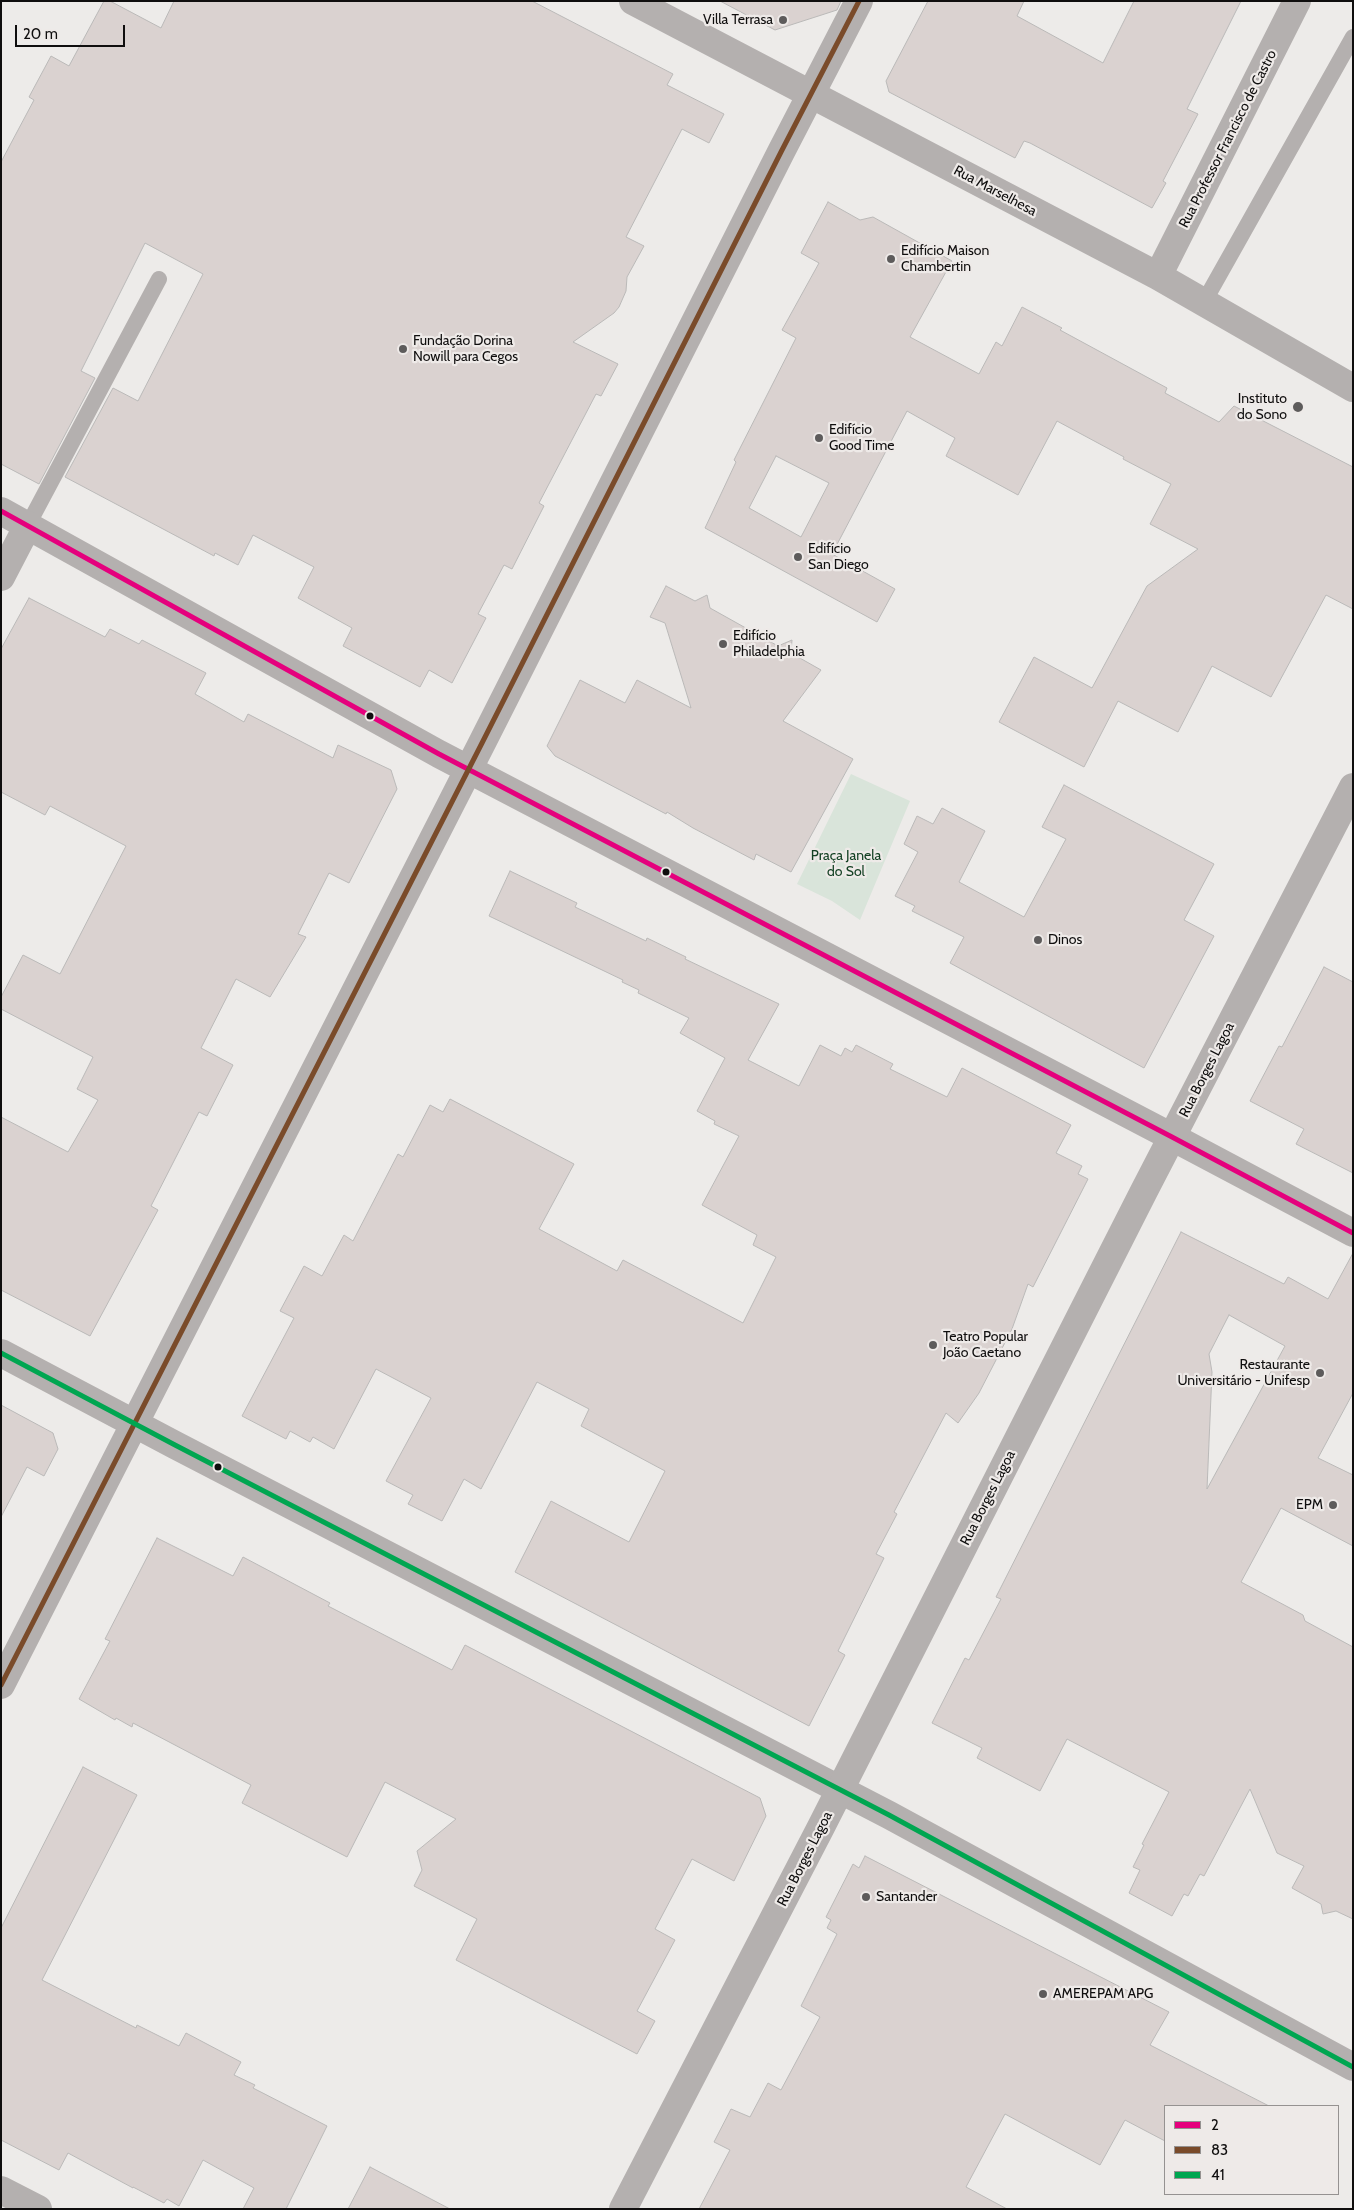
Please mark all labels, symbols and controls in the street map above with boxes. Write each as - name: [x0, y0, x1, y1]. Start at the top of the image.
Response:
- place label: Villa Terrasa: [703, 12, 773, 28]
- marker: Villa Terrasa: [777, 14, 789, 26]
- scale bar: [18, 15, 128, 47]
- text: 20 m: [23, 25, 58, 43]
- street label: Rua Professor Francisco de Castro: [1176, 47, 1280, 231]
- street label: Rua Marselhesa: [951, 162, 1039, 220]
- place label: Edifício Maison Chambertin: [901, 243, 989, 276]
- marker: Edifício Maison Chambertin: [885, 253, 897, 265]
- place label: Fundação Dorina Nowill para Cegos: [413, 333, 518, 366]
- marker: Fundação Dorina Nowill para Cegos: [397, 343, 409, 355]
- place label: Instituto do Sono: [1237, 391, 1287, 424]
- marker: Instituto do Sono: [1291, 400, 1305, 414]
- place label: Edifício Good Time: [829, 422, 894, 454]
- marker: Edifício Good Time: [813, 432, 825, 444]
- place label: Edifício San Diego: [808, 541, 869, 574]
- marker: Edifício San Diego: [792, 551, 804, 563]
- place label: Edifício Philadelphia: [733, 628, 805, 660]
- marker: Edifício Philadelphia: [717, 638, 729, 650]
- unlabelled marker: [365, 711, 375, 721]
- park label: Praça Janela do Sol: [811, 848, 881, 880]
- unlabelled marker: [661, 867, 671, 877]
- place label: Dinos: [1048, 932, 1082, 948]
- marker: Dinos: [1032, 934, 1044, 946]
- street label: Rua Borges Lagoa: [1176, 1020, 1238, 1120]
- place label: Teatro Popular João Caetano: [943, 1329, 1028, 1361]
- marker: Teatro Popular João Caetano: [927, 1339, 939, 1351]
- place label: Restaurante Universitário - Unifesp: [1177, 1357, 1310, 1390]
- marker: Restaurante Universitário - Unifesp: [1314, 1367, 1326, 1379]
- street label: Rua Borges Lagoa: [957, 1448, 1019, 1548]
- unlabelled marker: [213, 1462, 223, 1472]
- place label: EPM: [1296, 1497, 1323, 1513]
- marker: EPM: [1327, 1499, 1339, 1511]
- street label: Rua Borges Lagoa: [774, 1809, 836, 1909]
- place label: Santander: [876, 1889, 937, 1905]
- marker: Santander: [860, 1891, 872, 1903]
- place label: AMEREPAM APG: [1053, 1986, 1154, 2002]
- marker: AMEREPAM APG: [1037, 1988, 1049, 2000]
- legend: [1164, 2105, 1339, 2195]
- text: 2: [1211, 2116, 1219, 2134]
- text: 83: [1211, 2141, 1228, 2159]
- text: 41: [1211, 2166, 1225, 2184]

